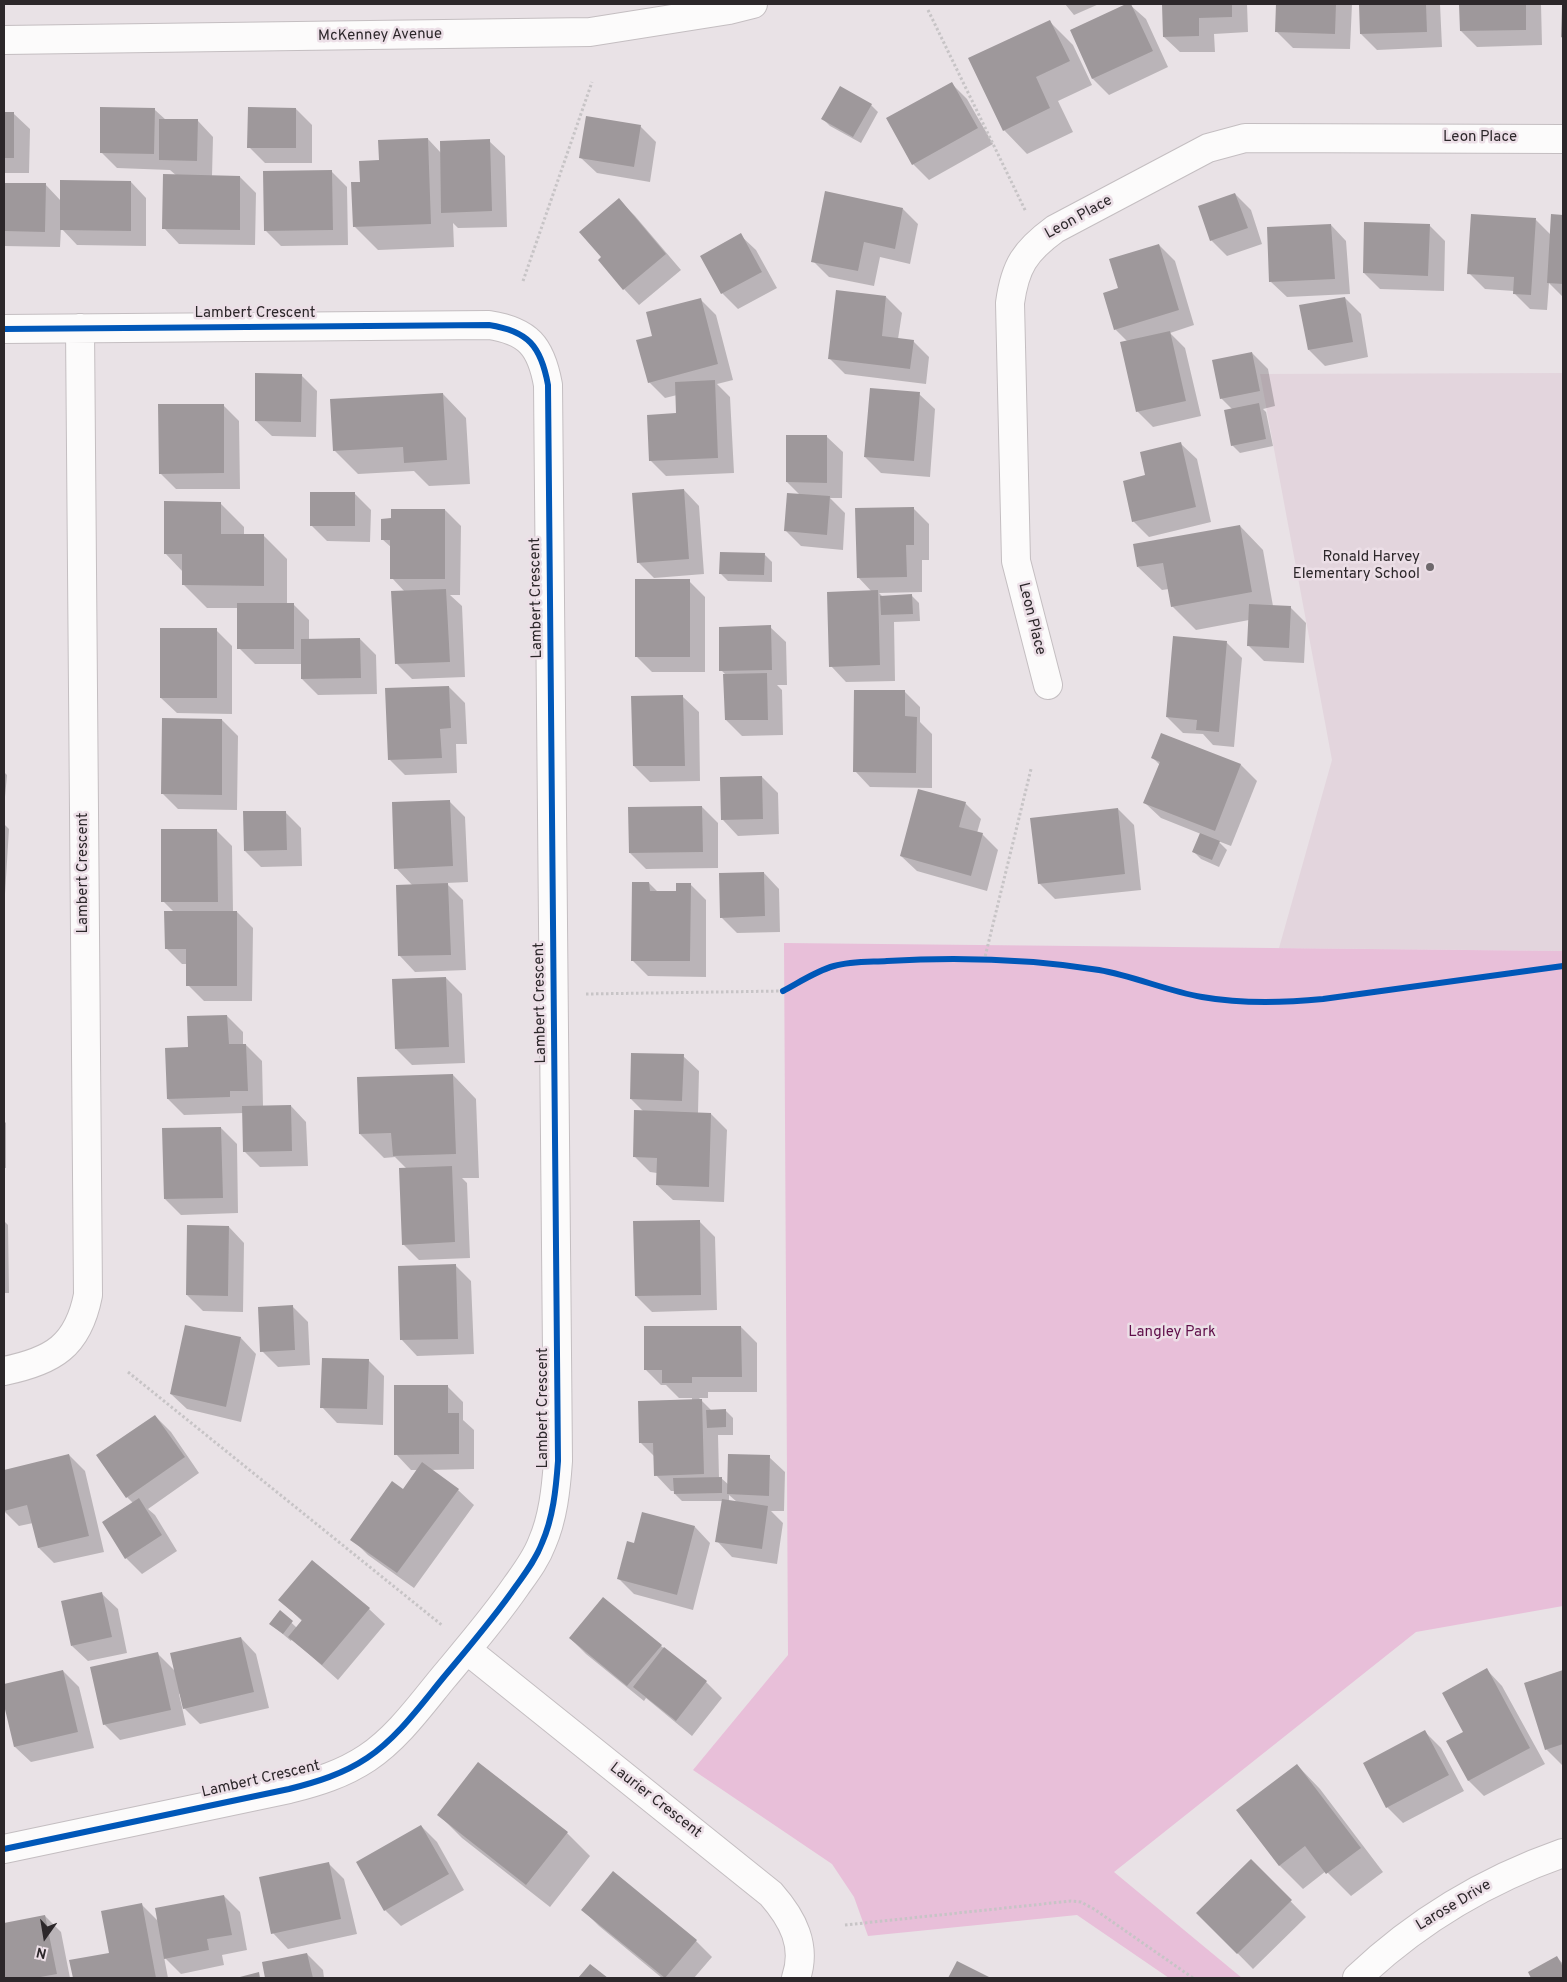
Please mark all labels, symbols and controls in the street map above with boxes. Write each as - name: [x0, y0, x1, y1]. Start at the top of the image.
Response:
- street label: McKenney Avenue: [318, 26, 442, 46]
- street label: Leon Place: [1443, 129, 1517, 147]
- street label: Leon Place: [1042, 192, 1116, 244]
- street label: Lambert Crescent: [194, 305, 316, 323]
- street label: Lambert Crescent: [527, 537, 547, 659]
- place label: Ronald Harvey Elementary School: [1293, 549, 1420, 584]
- marker: Ronald Harvey Elementary School: [1424, 561, 1436, 573]
- street label: Leon Place: [1013, 581, 1049, 657]
- street label: Lambert Crescent: [75, 812, 93, 934]
- street label: Lambert Crescent: [531, 942, 551, 1064]
- park label: Langley Park: [1128, 1324, 1216, 1342]
- street label: Lambert Crescent: [535, 1347, 553, 1469]
- street label: Lambert Crescent: [200, 1758, 322, 1802]
- street label: Laurier Crescent: [605, 1760, 705, 1842]
- street label: Larose Drive: [1413, 1877, 1495, 1935]
- north arrow: [20, 1912, 70, 1962]
- text: N: [35, 1943, 48, 1962]

